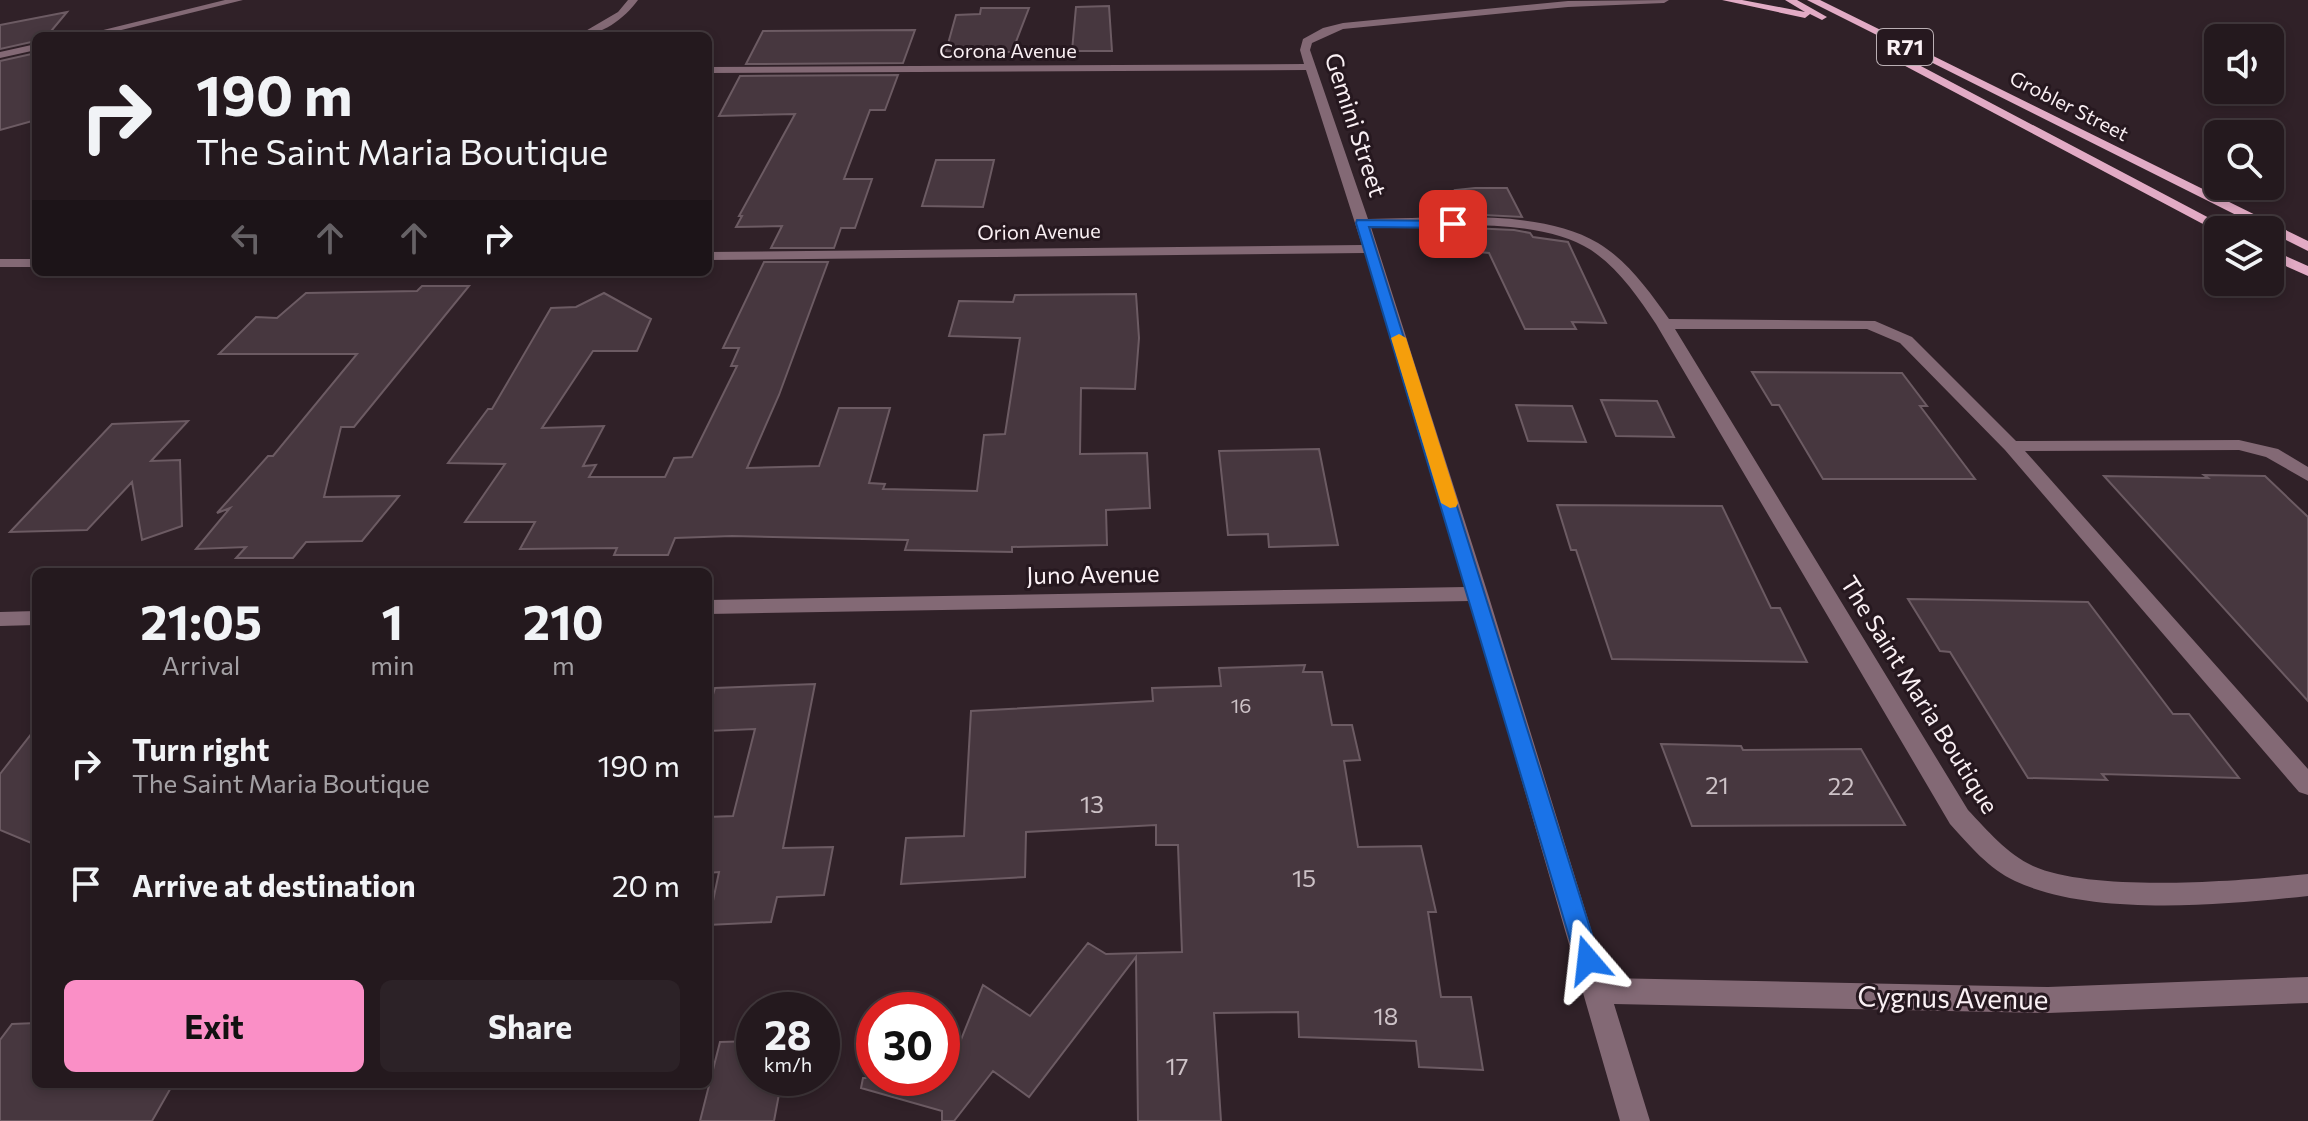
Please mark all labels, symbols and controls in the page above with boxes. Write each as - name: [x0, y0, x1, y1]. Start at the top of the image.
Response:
- map controls: [2204, 24, 2284, 296]
- button: sound: [2204, 24, 2284, 104]
- road number: R71: [1877, 29, 1933, 65]
- street label: Corona Avenue: [939, 38, 1077, 62]
- street label: Gemini Street: [1320, 49, 1393, 200]
- text: 190 m: [196, 59, 353, 128]
- icon: right: [64, 64, 168, 168]
- street label: Grobler Street: [2006, 65, 2133, 145]
- button: search: [2204, 120, 2284, 200]
- text: The Saint Maria Boutique: [196, 128, 608, 172]
- pin: [1419, 190, 1487, 258]
- icon: arrive: [1431, 202, 1475, 246]
- icon: left: [224, 216, 268, 260]
- icon: ahead: [308, 216, 352, 260]
- icon: ahead: [392, 216, 436, 260]
- icon: right: [476, 216, 520, 260]
- button: layers: [2204, 216, 2284, 296]
- street label: Orion Avenue: [977, 218, 1101, 244]
- street label: Juno Avenue: [1026, 558, 1160, 589]
- street label: The Saint Maria Boutique: [1835, 570, 2005, 818]
- text: 21:05: [140, 591, 262, 650]
- text: 1: [381, 591, 403, 650]
- text: 210: [523, 591, 604, 650]
- text: Arrival: [162, 649, 240, 680]
- text: min: [370, 649, 414, 680]
- text: m: [552, 649, 575, 680]
- house number: 16: [1231, 693, 1251, 717]
- text: Turn right: [132, 730, 269, 767]
- icon: right: [64, 742, 108, 786]
- text: 190 m: [597, 746, 680, 783]
- text: The Saint Maria Boutique: [132, 767, 430, 798]
- house number: 21: [1705, 770, 1729, 799]
- house number: 22: [1828, 771, 1854, 800]
- house number: 13: [1080, 789, 1104, 818]
- icon: arrive: [64, 862, 108, 906]
- house number: 15: [1292, 863, 1316, 892]
- text: Arrive at destination: [132, 866, 416, 903]
- text: 20 m: [612, 866, 680, 903]
- position arrow: [1546, 918, 1630, 1002]
- street label: Cygnus Avenue: [1857, 978, 2049, 1016]
- button: Exit: [64, 980, 364, 1072]
- button: Share: [380, 980, 680, 1072]
- speed limit sign: 30: [856, 992, 960, 1096]
- house number: 18: [1374, 1001, 1398, 1030]
- text: 28: [764, 1009, 812, 1058]
- house number: 17: [1166, 1051, 1188, 1080]
- text: km/h: [764, 1052, 812, 1076]

